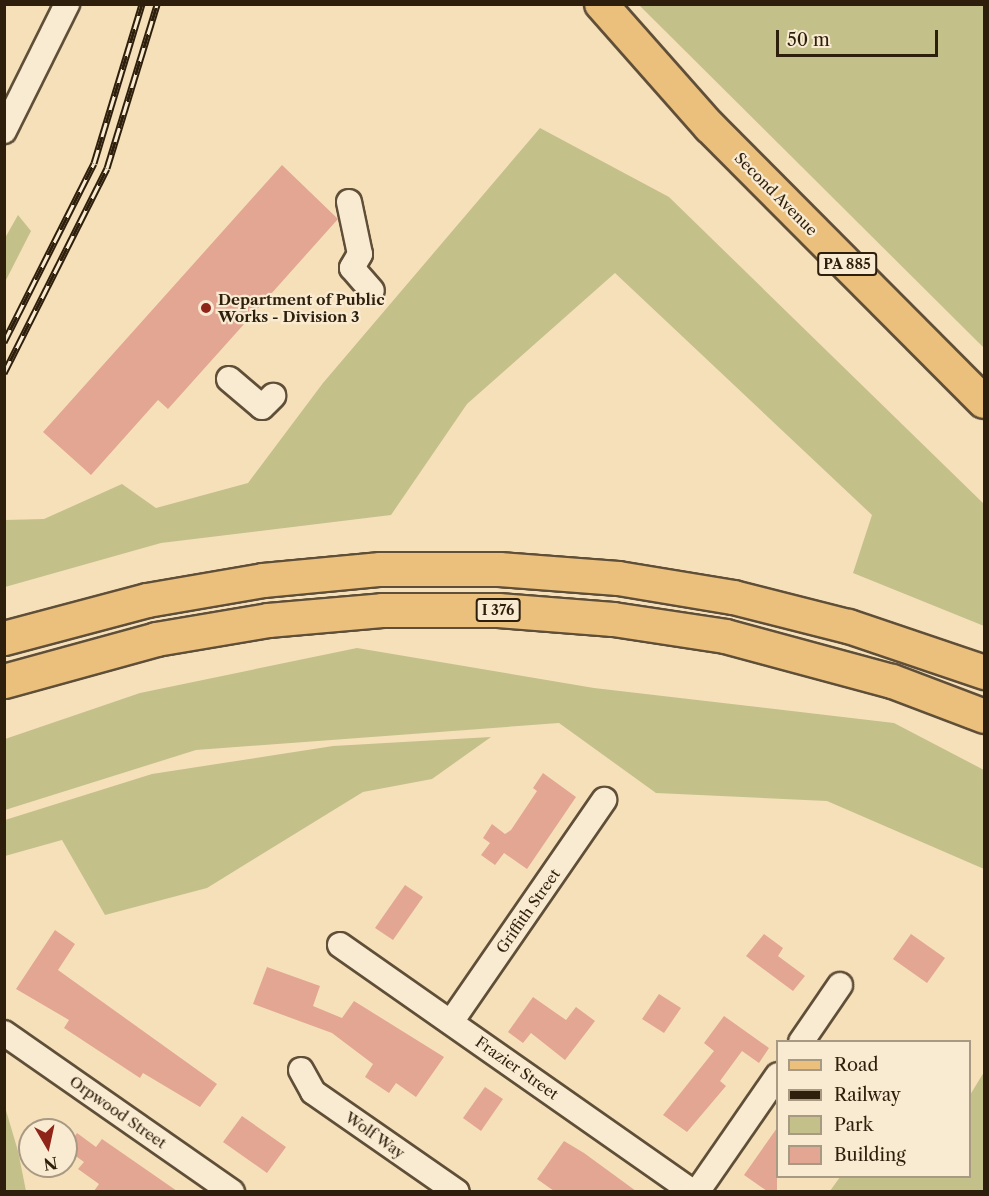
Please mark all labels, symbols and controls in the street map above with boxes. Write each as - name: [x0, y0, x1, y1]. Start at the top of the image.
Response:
- scale bar: [779, 18, 941, 56]
- text: 50 m: [787, 29, 830, 51]
- street label: Second Avenue: [731, 149, 821, 239]
- road number: PA 885: [816, 253, 878, 275]
- place label: Department of Public Works - Division 3: [218, 290, 384, 325]
- marker: Department of Public Works - Division 3: [199, 301, 213, 315]
- road number: I 376: [476, 599, 520, 621]
- street label: Griffith Street: [492, 865, 564, 957]
- street label: Frazier Street: [472, 1033, 562, 1103]
- legend: [776, 1040, 971, 1178]
- text: Road: [834, 1054, 879, 1076]
- street label: Orpwood Street: [66, 1072, 170, 1152]
- text: Railway: [834, 1084, 901, 1106]
- street label: Wolf Way: [342, 1108, 408, 1162]
- text: Park: [834, 1114, 873, 1136]
- north arrow: [18, 1118, 78, 1178]
- text: Building: [834, 1144, 906, 1166]
- text: N: [42, 1153, 59, 1175]

